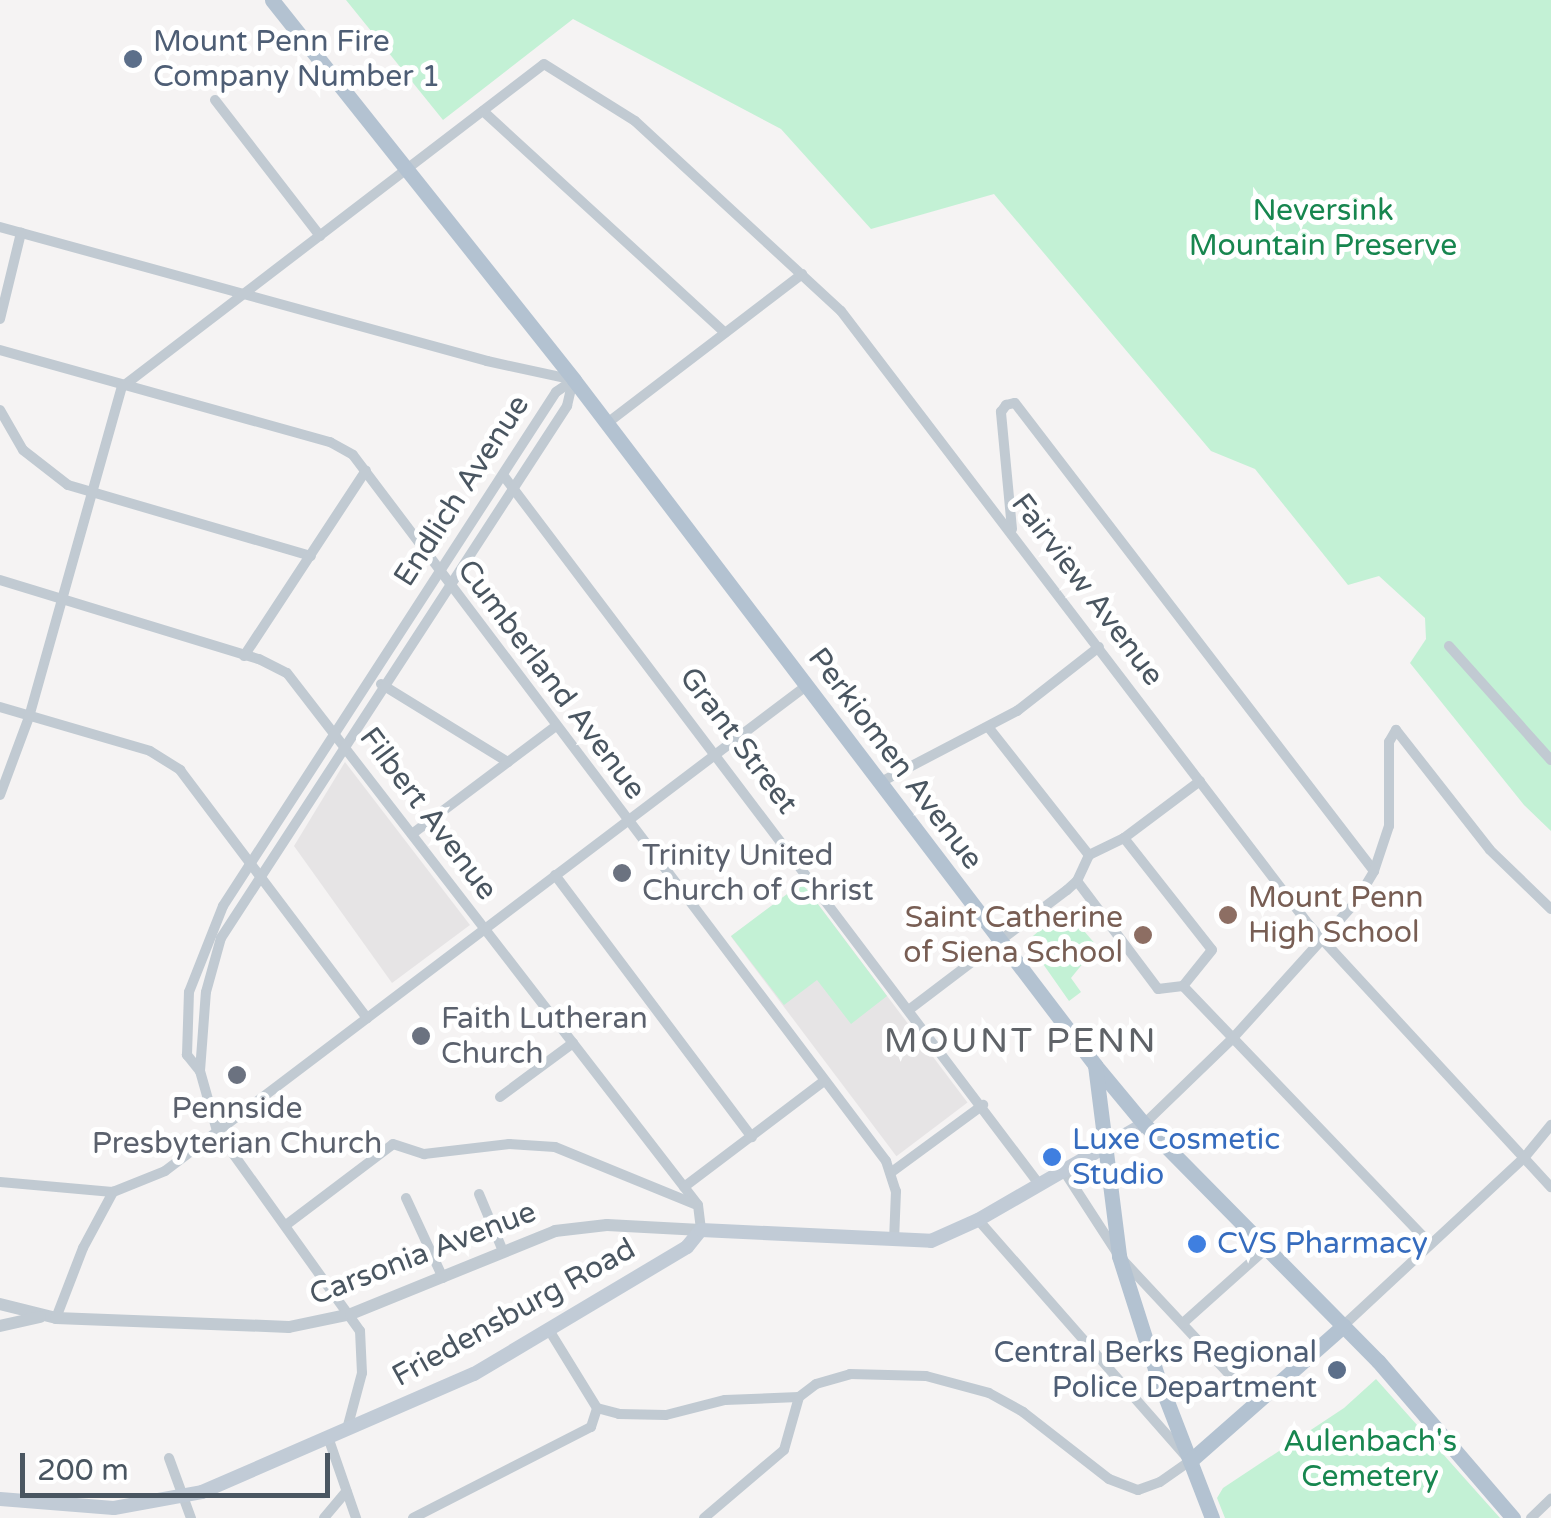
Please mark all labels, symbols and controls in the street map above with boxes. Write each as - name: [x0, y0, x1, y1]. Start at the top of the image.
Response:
- place label: Mount Penn Fire Company Number 1: [153, 24, 440, 94]
- marker: Mount Penn Fire Company Number 1: [122, 48, 144, 70]
- park label: Neversink Mountain Preserve: [1189, 193, 1457, 264]
- street label: Endlich Avenue: [387, 389, 537, 593]
- street label: Fairview Avenue: [1003, 487, 1171, 693]
- street label: Cumberland Avenue: [449, 553, 653, 807]
- street label: Perkiomen Avenue: [800, 641, 990, 877]
- street label: Grant Street: [671, 661, 805, 821]
- street label: Filbert Avenue: [351, 721, 505, 907]
- place label: Trinity United Church of Christ: [642, 838, 874, 908]
- marker: Trinity United Church of Christ: [611, 862, 633, 884]
- place label: Mount Penn High School: [1248, 880, 1423, 950]
- place label: Saint Catherine of Siena School: [903, 900, 1123, 970]
- marker: Mount Penn High School: [1217, 904, 1239, 926]
- marker: Saint Catherine of Siena School: [1132, 924, 1154, 946]
- place label: Faith Lutheran Church: [441, 1001, 648, 1072]
- district label: MOUNT PENN: [884, 1020, 1158, 1062]
- marker: Faith Lutheran Church: [410, 1025, 432, 1047]
- marker: Pennside Presbyterian Church: [226, 1064, 248, 1086]
- place label: Pennside Presbyterian Church: [92, 1091, 382, 1162]
- place label: Luxe Cosmetic Studio: [1072, 1122, 1280, 1192]
- marker: Luxe Cosmetic Studio: [1041, 1146, 1063, 1168]
- street label: Carsonia Avenue: [305, 1194, 541, 1314]
- place label: CVS Pharmacy: [1217, 1226, 1428, 1262]
- street label: Friedensburg Road: [386, 1231, 642, 1395]
- marker: CVS Pharmacy: [1186, 1233, 1208, 1255]
- place label: Central Berks Regional Police Department: [994, 1335, 1317, 1406]
- marker: Central Berks Regional Police Department: [1326, 1359, 1348, 1381]
- park label: Aulenbach's Cemetery: [1283, 1424, 1457, 1494]
- scale bar: [25, 1433, 335, 1495]
- text: 200 m: [37, 1452, 129, 1489]

